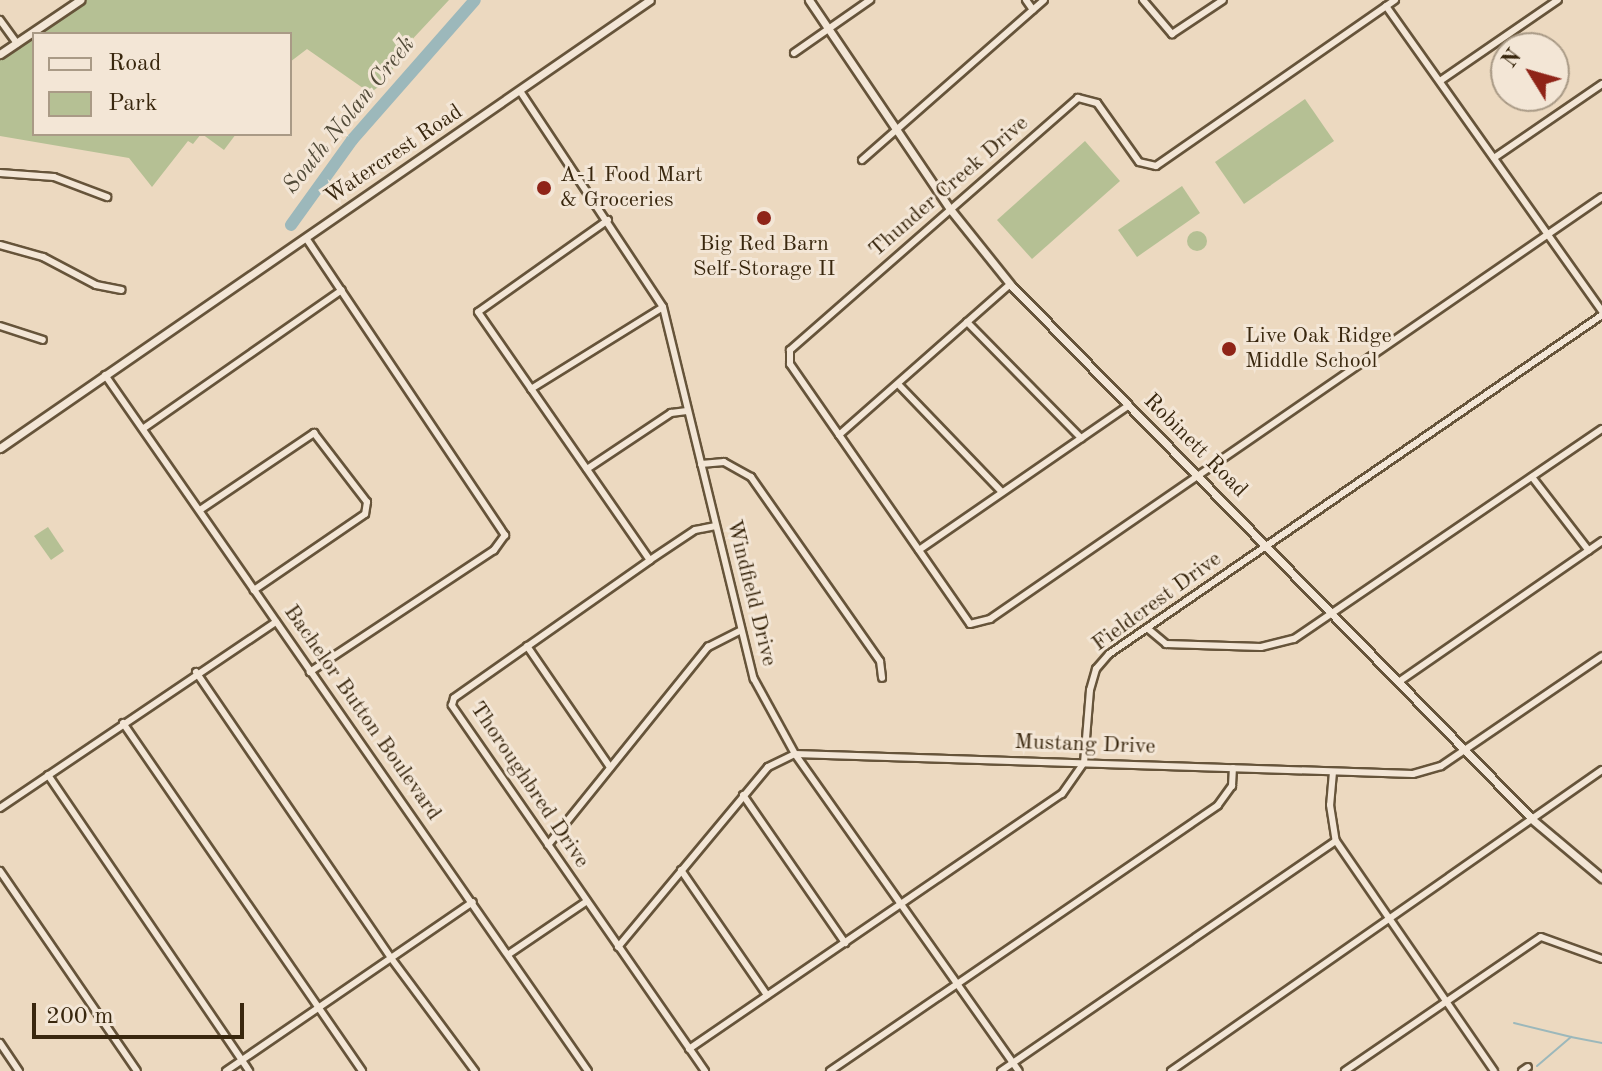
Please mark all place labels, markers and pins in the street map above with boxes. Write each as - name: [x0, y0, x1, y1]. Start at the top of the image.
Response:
- place label: A-1 Food Mart & Groceries: [560, 162, 703, 214]
- marker: A-1 Food Mart & Groceries: [535, 179, 553, 197]
- marker: Big Red Barn Self-Storage II: [755, 209, 773, 227]
- place label: Big Red Barn Self-Storage II: [693, 231, 835, 282]
- place label: Live Oak Ridge Middle School: [1245, 323, 1392, 374]
- marker: Live Oak Ridge Middle School: [1220, 340, 1238, 358]

